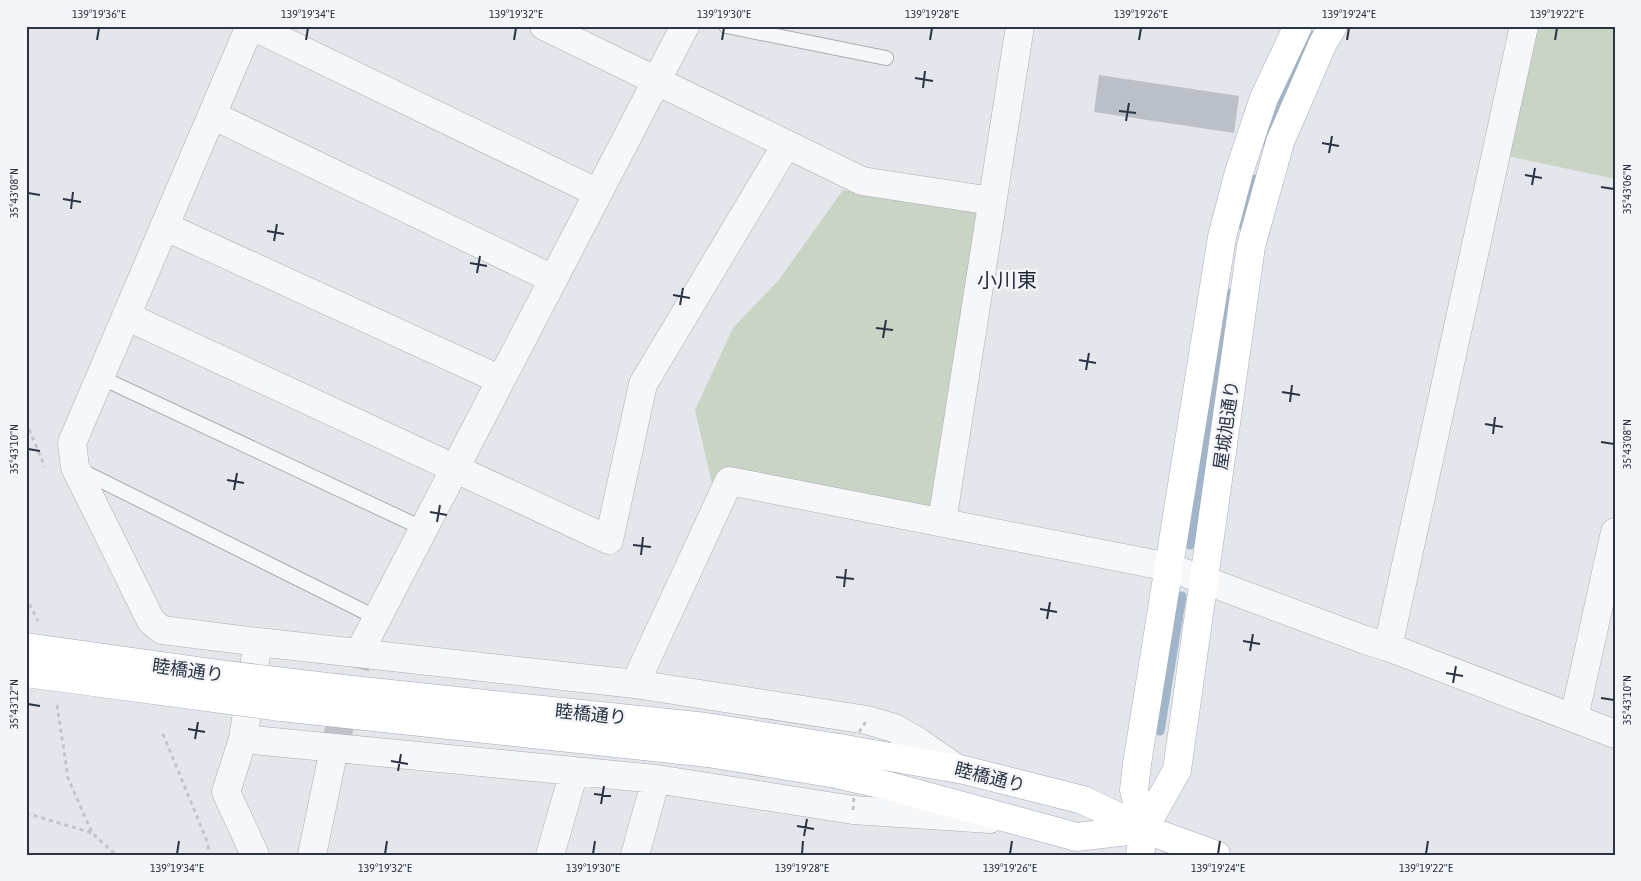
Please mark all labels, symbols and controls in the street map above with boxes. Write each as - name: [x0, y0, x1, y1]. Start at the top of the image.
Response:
- text: 139°19'36"E: [72, 7, 126, 21]
- text: 139°19'34"E: [281, 7, 335, 21]
- text: 139°19'32"E: [489, 7, 543, 21]
- text: 139°19'30"E: [697, 7, 751, 21]
- text: 139°19'28"E: [905, 7, 959, 21]
- text: 139°19'26"E: [1114, 7, 1168, 21]
- text: 139°19'24"E: [1322, 7, 1376, 21]
- text: 139°19'22"E: [1530, 7, 1584, 21]
- text: 35°43'06"N: [1620, 164, 1634, 214]
- text: 35°43'08"N: [7, 168, 21, 218]
- district label: 小川東: [977, 268, 1037, 291]
- street label: 屋城旭通り: [1209, 379, 1243, 471]
- text: 35°43'08"N: [1620, 419, 1634, 469]
- text: 35°43'10"N: [7, 424, 21, 474]
- street label: 睦橋通り: [151, 655, 225, 685]
- text: 35°43'10"N: [1620, 675, 1634, 725]
- text: 35°43'12"N: [7, 679, 21, 729]
- street label: 睦橋通り: [554, 700, 628, 728]
- street label: 睦橋通り: [953, 758, 1027, 796]
- text: 139°19'34"E: [150, 861, 204, 875]
- text: 139°19'32"E: [358, 861, 412, 875]
- text: 139°19'30"E: [566, 861, 620, 875]
- text: 139°19'28"E: [775, 861, 829, 875]
- text: 139°19'26"E: [983, 861, 1037, 875]
- text: 139°19'24"E: [1191, 861, 1245, 875]
- text: 139°19'22"E: [1399, 861, 1453, 875]

